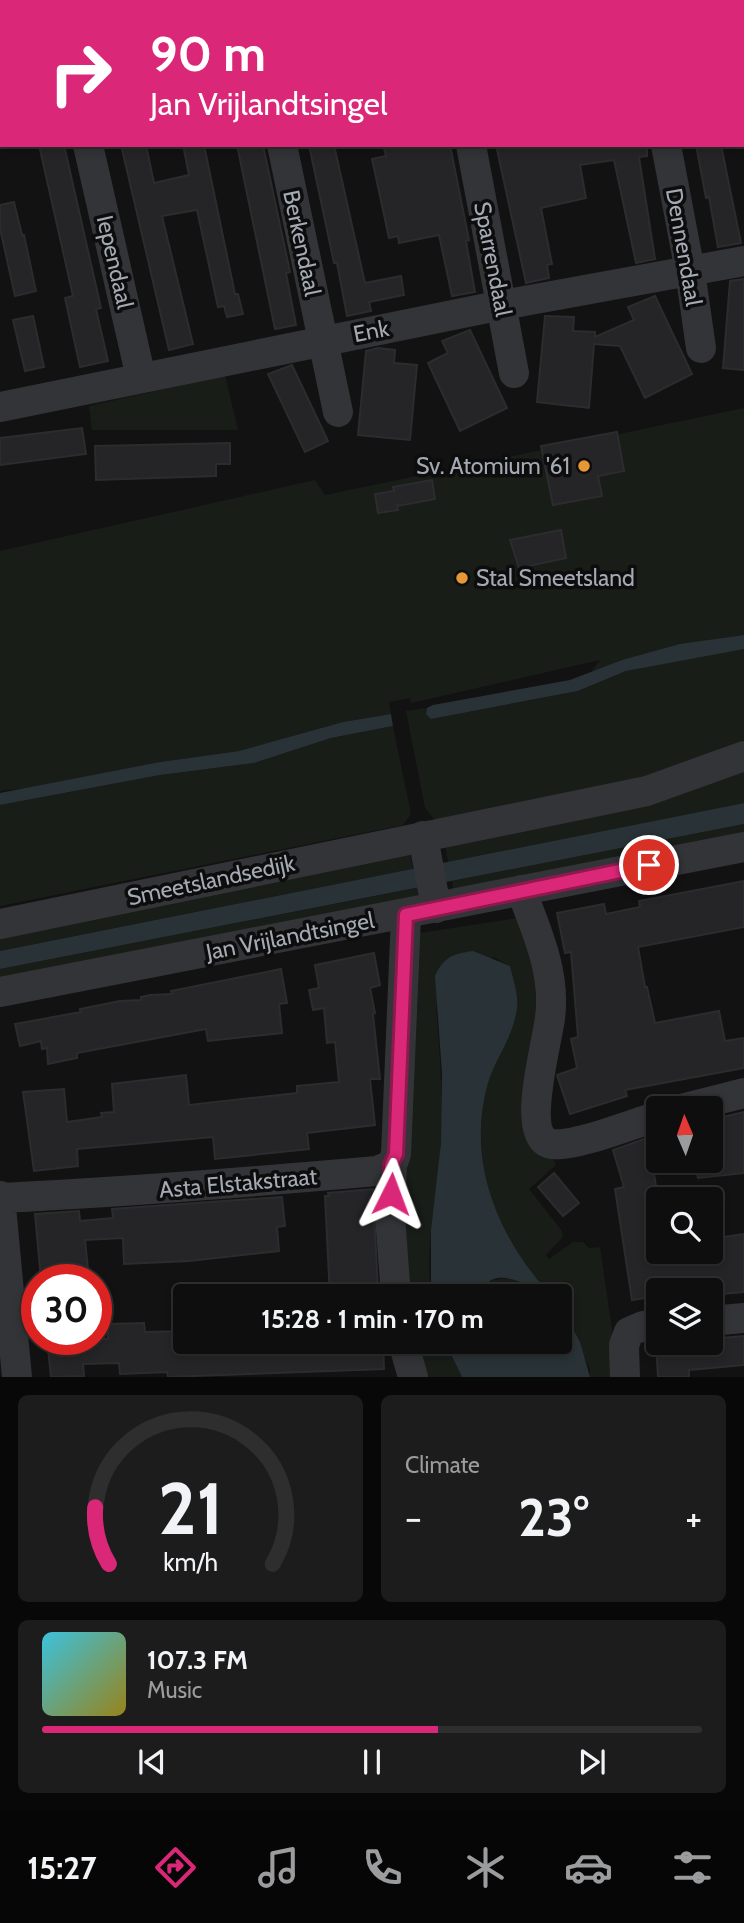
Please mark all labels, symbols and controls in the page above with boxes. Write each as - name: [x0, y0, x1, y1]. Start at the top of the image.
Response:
- text: 90 m: [150, 24, 266, 83]
- icon: right: [35, 28, 126, 119]
- text: Jan Vrijlandtsingel: [150, 84, 387, 123]
- street label: Dennendaal: [660, 186, 708, 309]
- street label: Berkendaal: [277, 188, 327, 299]
- street label: Sparrendaal: [468, 199, 518, 319]
- street label: Iependaal: [91, 213, 139, 312]
- street label: Enk: [351, 314, 392, 348]
- place label: Sv. Atomium '61: [416, 452, 570, 480]
- marker: Sv. Atomium '61: [576, 458, 592, 474]
- place label: Stal Smeetsland: [476, 564, 635, 592]
- marker: Stal Smeetsland: [454, 570, 470, 586]
- pin: [619, 835, 679, 895]
- icon: arrive: [630, 846, 668, 884]
- street label: Smeetslandsedijk: [125, 848, 298, 911]
- street label: Jan Vrijlandtsingel: [203, 906, 377, 966]
- north arrow: [646, 1096, 723, 1172]
- map controls: [646, 1096, 723, 1355]
- position arrow: [354, 1157, 428, 1231]
- street label: Asta Elstakstraat: [158, 1162, 318, 1204]
- button: search: [646, 1187, 723, 1264]
- speed limit sign: 30: [21, 1264, 112, 1355]
- button: layers: [646, 1278, 723, 1355]
- text: 15:28 · 1 min · 170 m: [261, 1303, 484, 1335]
- text: Climate: [405, 1451, 480, 1479]
- text: 21: [158, 1465, 223, 1553]
- text: 23°: [518, 1486, 589, 1549]
- text: −: [405, 1494, 422, 1541]
- text: +: [685, 1494, 702, 1541]
- text: km/h: [163, 1547, 218, 1577]
- text: 107.3 FM: [147, 1644, 248, 1676]
- text: Music: [147, 1676, 202, 1704]
- icon: previous: [133, 1743, 171, 1781]
- icon: pause: [353, 1743, 391, 1781]
- icon: next: [573, 1743, 611, 1781]
- icon: directions: [151, 1843, 200, 1892]
- icon: music: [254, 1843, 303, 1892]
- icon: phone: [358, 1843, 407, 1892]
- icon: climate: [461, 1843, 510, 1892]
- icon: car: [564, 1843, 613, 1892]
- icon: filters: [668, 1843, 717, 1892]
- text: 15:27: [27, 1848, 97, 1887]

